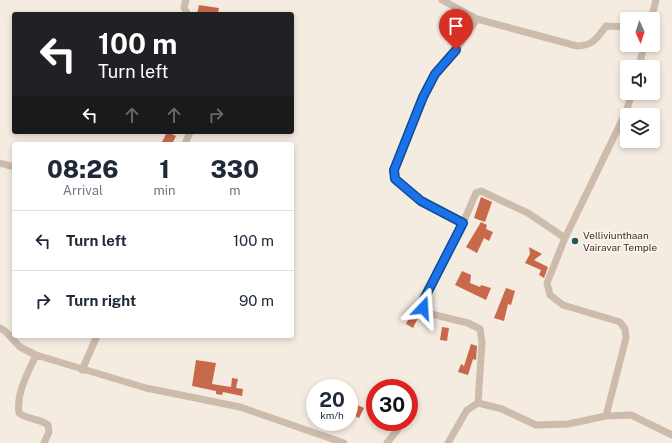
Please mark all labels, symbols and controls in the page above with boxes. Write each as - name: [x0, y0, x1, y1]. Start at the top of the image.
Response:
- pin: [439, 9, 473, 50]
- north arrow: [620, 12, 660, 52]
- map controls: [620, 12, 660, 148]
- icon: arrive: [445, 15, 467, 37]
- text: 100 m: [98, 27, 177, 60]
- icon: left: [32, 28, 84, 80]
- button: sound: [620, 60, 660, 100]
- text: Turn left: [98, 61, 168, 82]
- icon: left: [79, 104, 101, 126]
- icon: ahead: [121, 104, 143, 126]
- icon: ahead: [163, 104, 185, 126]
- icon: right: [205, 104, 227, 126]
- button: layers: [620, 108, 660, 148]
- text: 08:26: [47, 155, 119, 183]
- text: 1: [159, 155, 170, 183]
- text: 330: [211, 155, 259, 183]
- text: Arrival: [63, 183, 103, 198]
- text: min: [154, 183, 176, 198]
- text: m: [229, 183, 240, 198]
- place label: Velliviunthaan Vairavar Temple: [583, 229, 658, 253]
- icon: left: [32, 230, 54, 252]
- text: Turn left: [66, 232, 127, 249]
- text: 100 m: [233, 232, 274, 249]
- marker: Velliviunthaan Vairavar Temple: [570, 236, 580, 246]
- position arrow: [402, 287, 444, 329]
- icon: right: [32, 290, 54, 312]
- text: Turn right: [66, 292, 136, 309]
- text: 90 m: [239, 292, 274, 309]
- speed limit sign: 30: [366, 379, 418, 431]
- text: 20: [319, 388, 345, 412]
- text: km/h: [320, 409, 344, 421]

